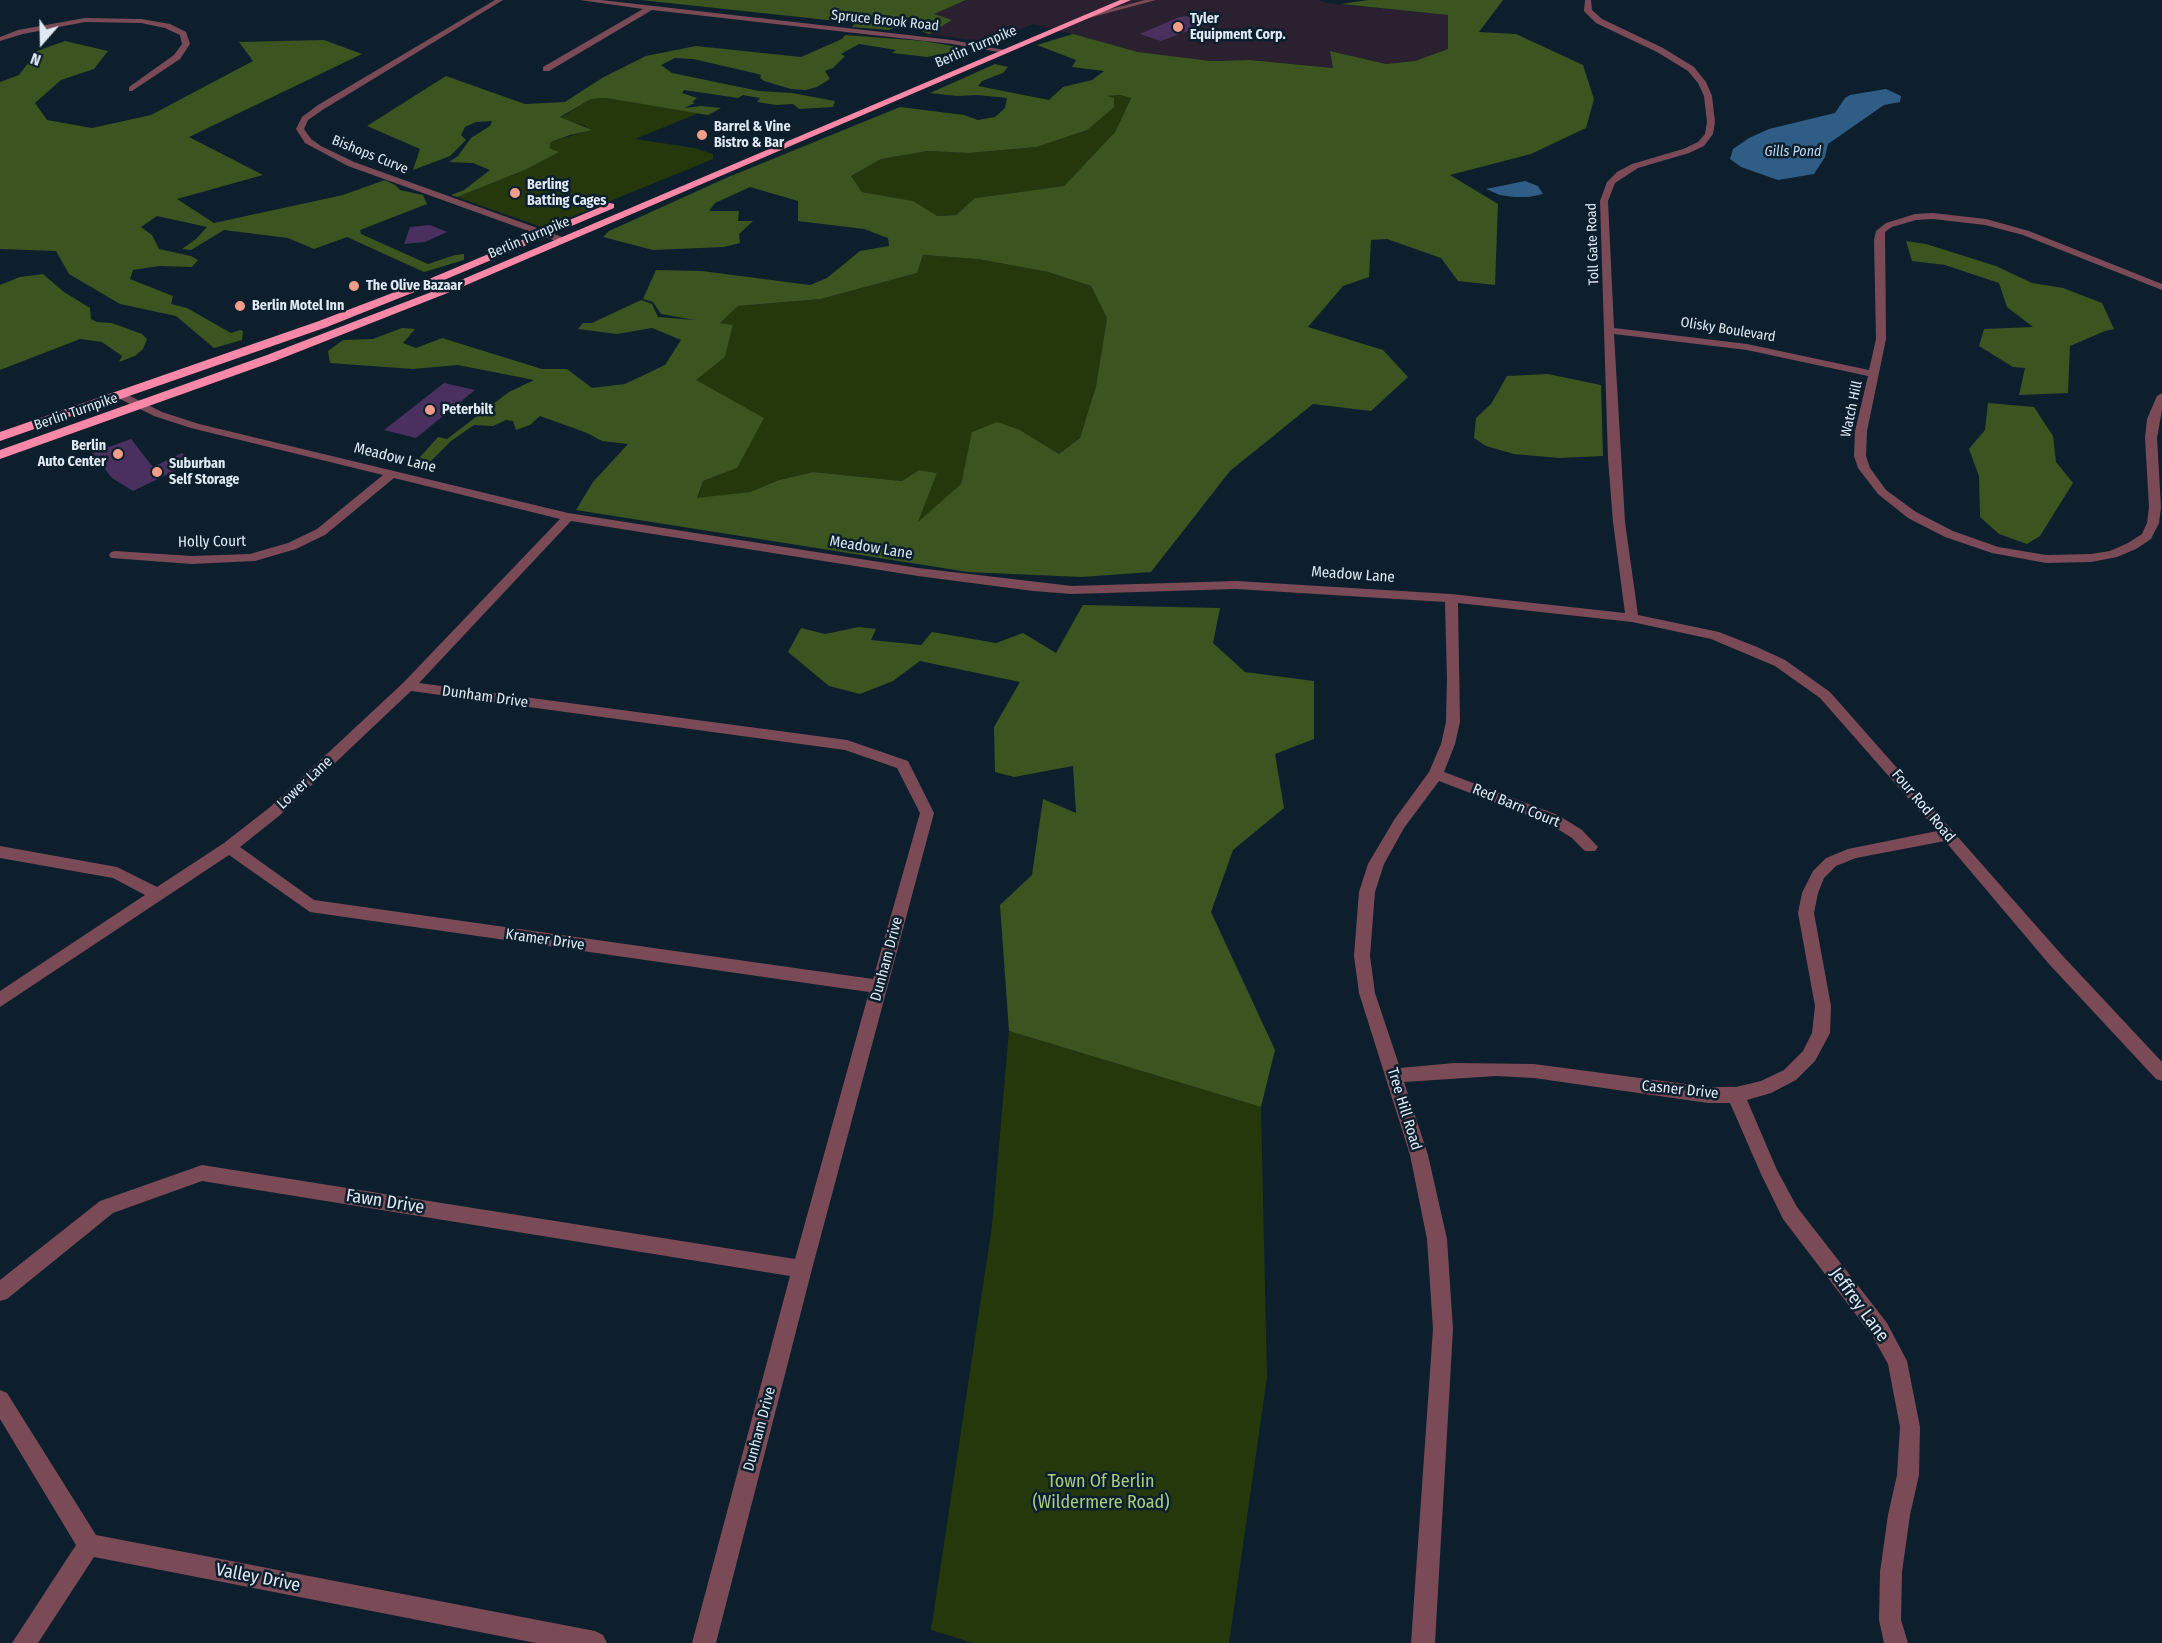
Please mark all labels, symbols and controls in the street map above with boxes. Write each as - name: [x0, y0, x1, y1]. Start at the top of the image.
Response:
- street label: Spruce Brook Road: [830, 7, 940, 35]
- place label: Tyler Equipment Corp.: [1190, 11, 1286, 44]
- north arrow: [12, 12, 72, 72]
- marker: Tyler Equipment Corp.: [1171, 20, 1185, 34]
- street label: Berlin Turnpike: [933, 22, 1019, 72]
- text: N: [28, 49, 43, 70]
- place label: Barrel & Vine Bistro & Bar: [714, 119, 790, 152]
- marker: Barrel & Vine Bistro & Bar: [695, 128, 709, 142]
- street label: Bishops Curve: [329, 132, 411, 178]
- water label: Gills Pond: [1765, 144, 1821, 160]
- place label: Berling Batting Cages: [527, 177, 606, 210]
- marker: Berling Batting Cages: [508, 186, 522, 200]
- street label: Toll Gate Road: [1583, 203, 1603, 285]
- street label: Berlin Turnpike: [486, 213, 572, 263]
- place label: The Olive Bazaar: [366, 278, 462, 294]
- marker: The Olive Bazaar: [347, 279, 361, 293]
- place label: Berlin Motel Inn: [252, 298, 344, 314]
- marker: Berlin Motel Inn: [233, 299, 247, 313]
- street label: Olisky Boulevard: [1679, 314, 1777, 346]
- street label: Watch Hill: [1838, 379, 1866, 439]
- street label: Berlin Turnpike: [32, 390, 120, 434]
- place label: Peterbilt: [442, 402, 493, 418]
- marker: Peterbilt: [423, 403, 437, 417]
- place label: Berlin Auto Center: [38, 438, 106, 470]
- street label: Meadow Lane: [352, 439, 438, 477]
- marker: Berlin Auto Center: [111, 447, 125, 461]
- place label: Suburban Self Storage: [169, 456, 239, 488]
- marker: Suburban Self Storage: [150, 465, 164, 479]
- street label: Holly Court: [178, 532, 246, 552]
- street label: Meadow Lane: [828, 533, 914, 563]
- street label: Meadow Lane: [1311, 563, 1395, 587]
- street label: Dunham Drive: [441, 682, 529, 712]
- street label: Lower Lane: [273, 753, 337, 813]
- street label: Four Rod Road: [1887, 766, 1959, 846]
- street label: Red Barn Court: [1470, 780, 1562, 832]
- street label: Dunham Drive: [867, 915, 907, 1003]
- street label: Kramer Drive: [504, 926, 586, 954]
- street label: Tree Hill Road: [1383, 1066, 1425, 1152]
- street label: Casner Drive: [1641, 1077, 1719, 1103]
- street label: Fawn Drive: [344, 1185, 426, 1219]
- street label: Jeffrey Lane: [1825, 1264, 1893, 1346]
- street label: Dunham Drive: [740, 1385, 780, 1473]
- park label: Town Of Berlin (Wildermere Road): [1032, 1471, 1170, 1514]
- street label: Valley Drive: [214, 1559, 302, 1597]

